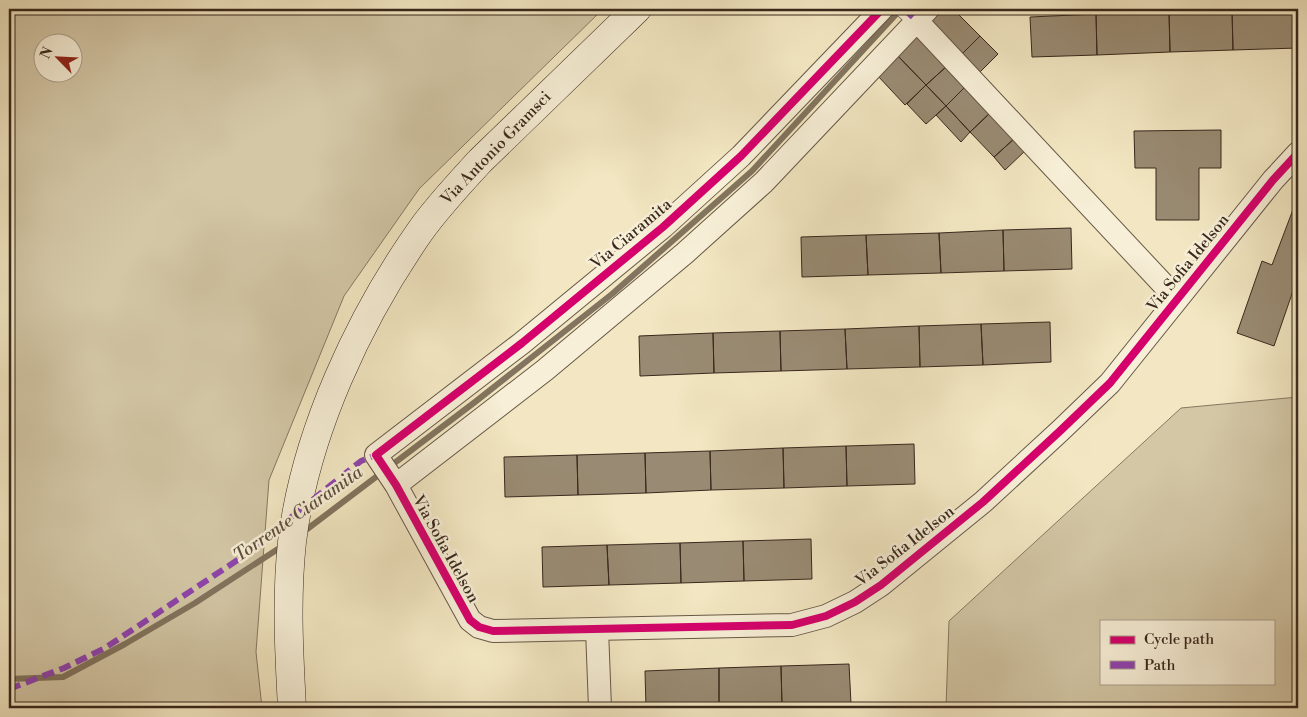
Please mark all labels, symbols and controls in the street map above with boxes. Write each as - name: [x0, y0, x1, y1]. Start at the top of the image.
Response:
- north arrow: [32, 32, 82, 82]
- text: N: [37, 44, 58, 62]
- street label: Via Antonio Gramsci: [436, 87, 555, 210]
- street label: Via Ciaramita: [586, 194, 676, 274]
- street label: Via Sofia Idelson: [1142, 210, 1234, 317]
- water label: Torrente Ciaramita: [229, 460, 368, 567]
- street label: Via Sofia Idelson: [408, 491, 484, 607]
- street label: Via Sofia Idelson: [851, 501, 959, 591]
- legend: [1100, 620, 1274, 684]
- text: Cycle path: [1144, 630, 1214, 649]
- text: Path: [1144, 656, 1176, 675]

